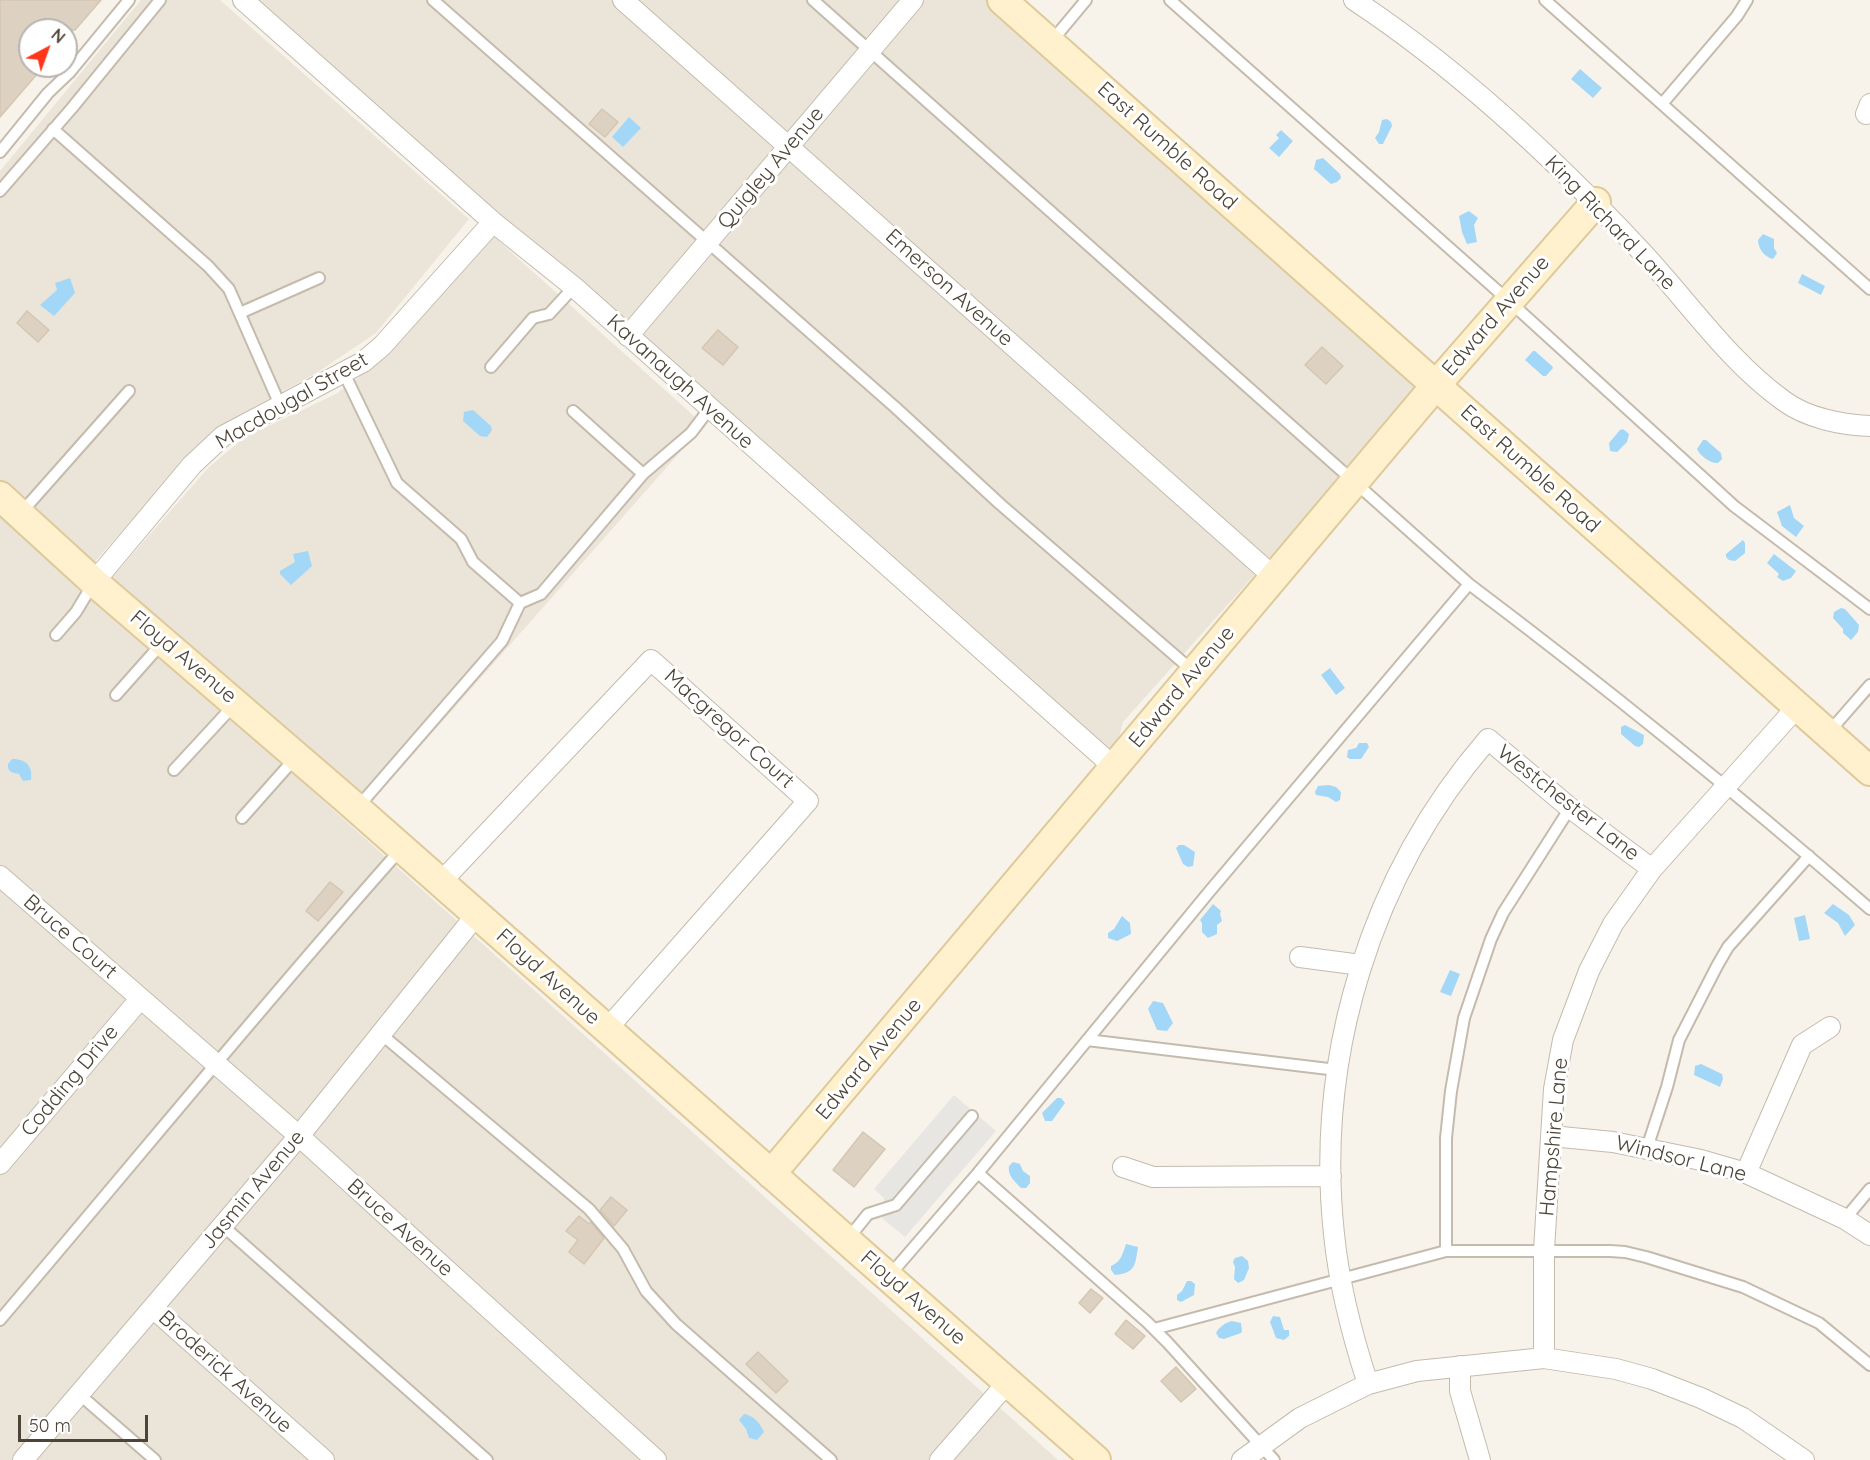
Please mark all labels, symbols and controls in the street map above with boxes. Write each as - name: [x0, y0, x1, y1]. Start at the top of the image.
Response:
- north arrow: [18, 18, 78, 78]
- text: N: [47, 25, 69, 47]
- street label: East Rumble Road: [1092, 77, 1242, 215]
- street label: Quigley Avenue: [713, 102, 829, 234]
- street label: King Richard Lane: [1539, 150, 1681, 296]
- street label: Emerson Avenue: [880, 224, 1018, 352]
- street label: Edward Avenue: [1437, 251, 1555, 381]
- street label: Kavanaugh Avenue: [601, 309, 759, 455]
- street label: Macdougal Street: [211, 347, 373, 455]
- street label: East Rumble Road: [1455, 400, 1605, 538]
- street label: Floyd Avenue: [125, 605, 241, 709]
- street label: Edward Avenue: [1124, 621, 1240, 753]
- street label: Macgregor Court: [659, 664, 799, 794]
- street label: Westchester Lane: [1492, 740, 1644, 866]
- street label: Bruce Court: [18, 890, 122, 984]
- street label: Floyd Avenue: [491, 924, 605, 1030]
- street label: Edward Avenue: [811, 993, 927, 1125]
- street label: Codding Drive: [16, 1020, 124, 1142]
- street label: Hampshire Lane: [1535, 1057, 1573, 1217]
- street label: Jasmin Avenue: [196, 1125, 310, 1255]
- street label: Windsor Lane: [1613, 1131, 1749, 1187]
- street label: Bruce Avenue: [342, 1174, 458, 1282]
- street label: Floyd Avenue: [855, 1245, 971, 1351]
- street label: Broderick Avenue: [153, 1305, 297, 1439]
- scale bar: [21, 1403, 152, 1441]
- text: 50 m: [29, 1414, 71, 1437]

